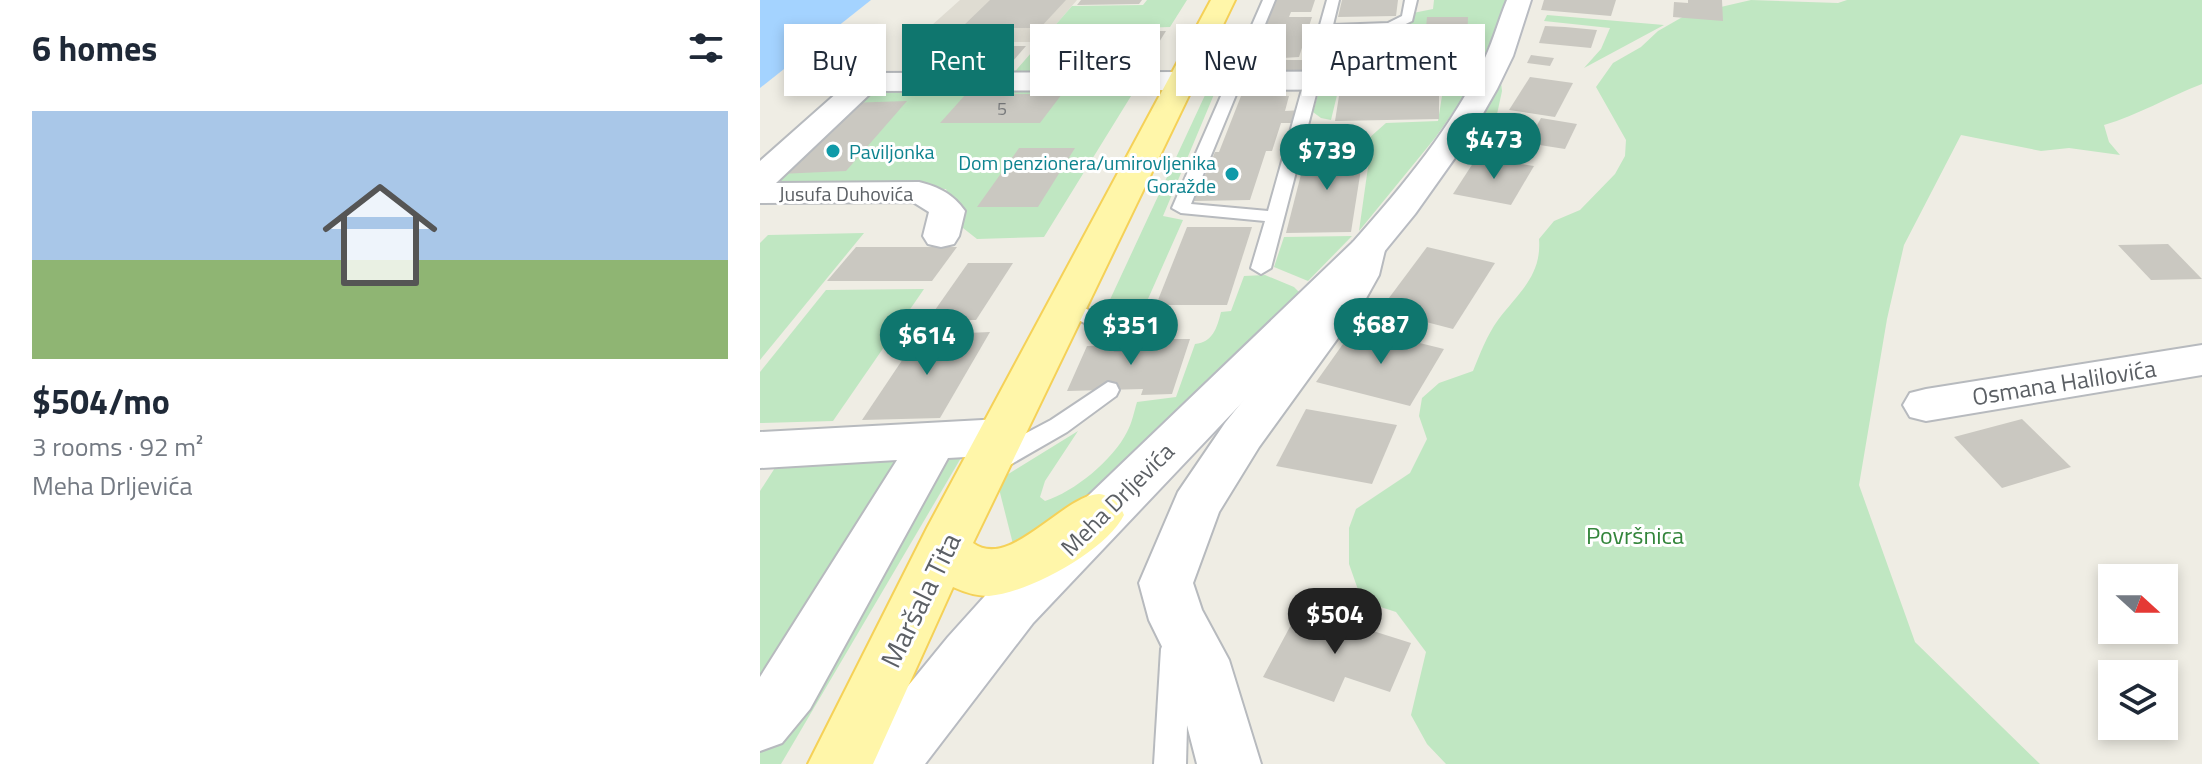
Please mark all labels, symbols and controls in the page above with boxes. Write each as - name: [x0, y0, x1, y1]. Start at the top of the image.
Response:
- text: 6 homes: [32, 22, 157, 74]
- chip: Buy: [784, 24, 886, 96]
- chip: Rent: [902, 24, 1014, 96]
- chip: Filters: [1030, 24, 1160, 96]
- chip: New: [1176, 24, 1286, 96]
- chip: Apartment: [1302, 24, 1485, 96]
- icon: filters: [684, 26, 728, 70]
- house number: 5: [997, 95, 1007, 122]
- pin: $473: [1447, 113, 1541, 181]
- text: $473: [1465, 119, 1523, 158]
- pin: $739: [1280, 124, 1374, 192]
- text: $739: [1298, 130, 1356, 169]
- place label: Paviljonka: [849, 136, 935, 167]
- marker: Paviljonka: [824, 142, 842, 160]
- place label: Dom penzionera/umirovljenika Goražde: [958, 147, 1216, 201]
- icon: home: [308, 163, 452, 307]
- marker: Dom penzionera/umirovljenika Goražde: [1223, 165, 1241, 183]
- street label: Jusufa Duhovića: [779, 178, 913, 209]
- pin: $687: [1334, 298, 1428, 366]
- pin: $351: [1084, 299, 1178, 367]
- text: $687: [1352, 304, 1410, 343]
- text: $351: [1102, 305, 1160, 344]
- pin: $614: [880, 309, 974, 377]
- text: $614: [898, 315, 956, 354]
- street label: Osmana Halilovića: [1970, 350, 2158, 414]
- text: $504/mo: [32, 375, 170, 427]
- text: 3 rooms · 92 m²: [32, 427, 203, 466]
- street label: Meha Drljevića: [1052, 434, 1182, 564]
- text: Meha Drljevića: [32, 466, 193, 505]
- park label: Površnica: [1586, 517, 1684, 553]
- street label: Maršala Tita: [869, 525, 971, 675]
- north arrow: [2098, 564, 2178, 644]
- map controls: [2098, 564, 2178, 740]
- pin: $504: [1288, 588, 1382, 656]
- text: $504: [1306, 594, 1364, 633]
- button: layers: [2098, 660, 2178, 740]

